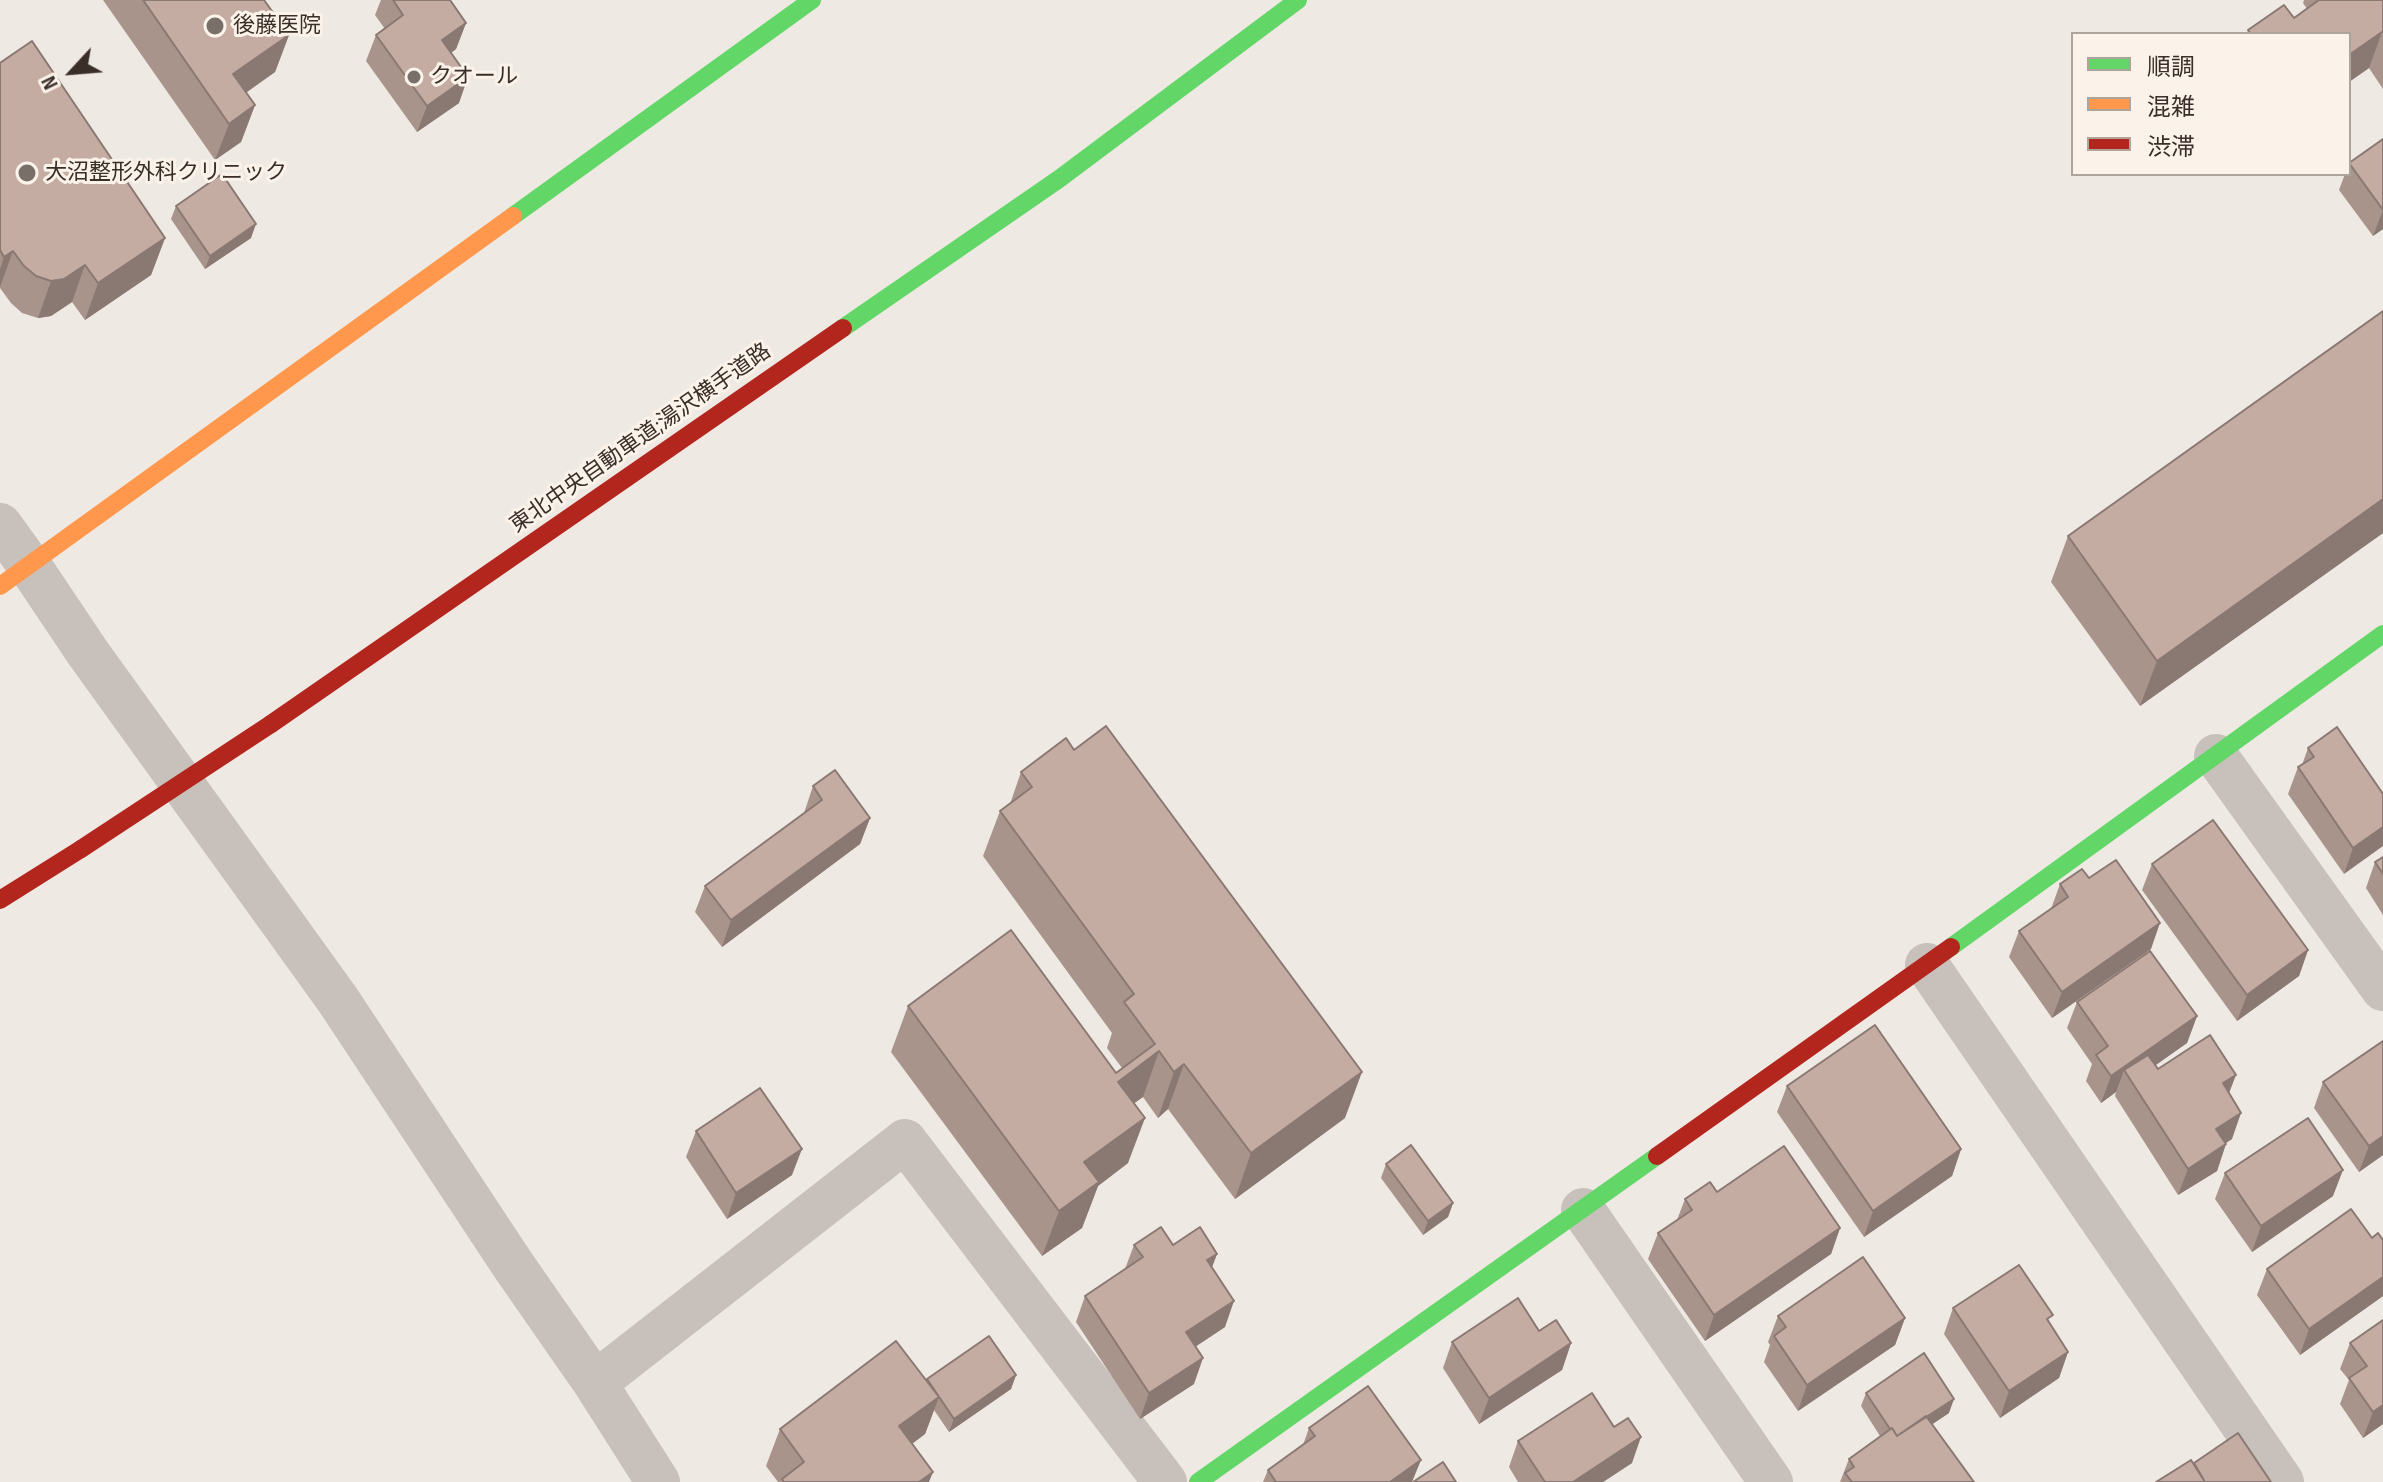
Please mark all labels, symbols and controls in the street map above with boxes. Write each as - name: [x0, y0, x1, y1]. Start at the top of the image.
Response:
- place label: 後藤医院: [233, 13, 321, 39]
- marker: 後藤医院: [204, 15, 226, 37]
- north arrow: [32, 32, 112, 112]
- legend: [2071, 32, 2351, 176]
- text: 順調: [2147, 53, 2195, 82]
- place label: クオール: [430, 64, 518, 90]
- marker: クオール: [405, 68, 423, 86]
- text: N: [35, 72, 65, 94]
- text: 混雑: [2147, 93, 2195, 122]
- text: 渋滞: [2147, 133, 2195, 162]
- place label: 大沼整形外科クリニック: [45, 160, 287, 186]
- marker: 大沼整形外科クリニック: [16, 162, 38, 184]
- street label: 東北中央自動車道;湯沢横手道路: [506, 339, 776, 539]

